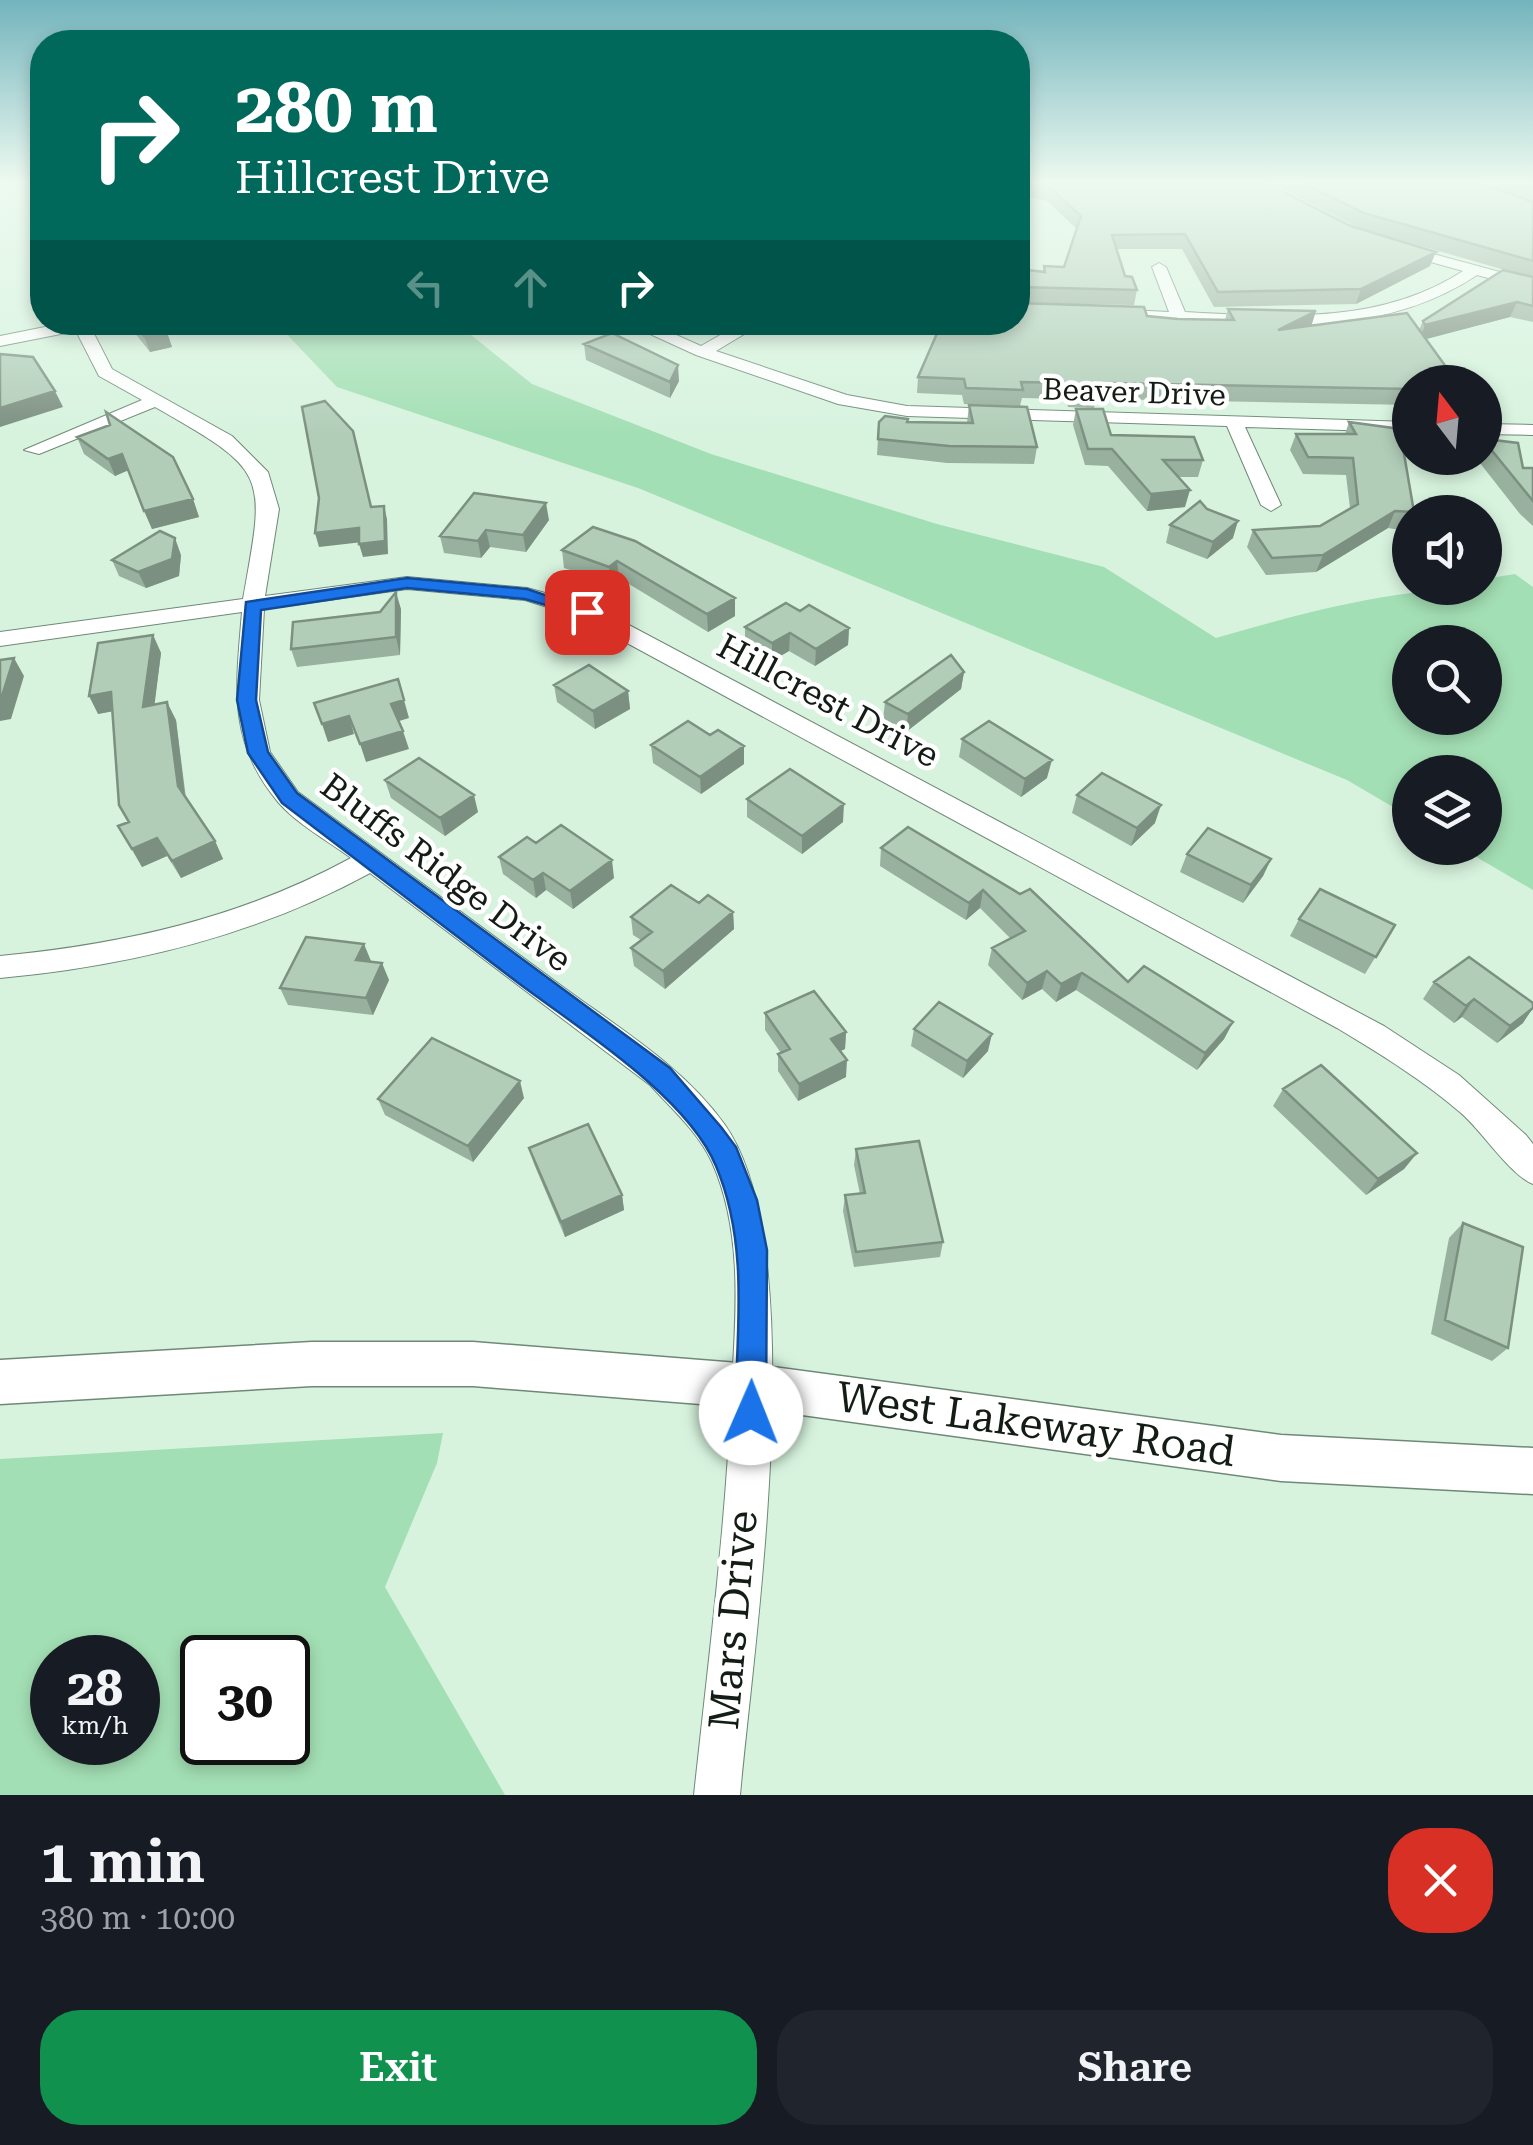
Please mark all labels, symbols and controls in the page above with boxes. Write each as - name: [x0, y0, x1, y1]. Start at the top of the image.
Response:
- text: 280 m: [235, 67, 438, 149]
- icon: right: [70, 70, 200, 200]
- text: Hillcrest Drive: [235, 151, 550, 204]
- icon: left: [398, 260, 453, 315]
- icon: ahead: [503, 260, 558, 315]
- icon: right: [608, 260, 663, 315]
- north arrow: [1392, 365, 1502, 475]
- map controls: [1392, 365, 1502, 865]
- street label: Beaver Drive: [1042, 371, 1226, 413]
- button: sound: [1392, 495, 1502, 605]
- pin: [545, 570, 630, 655]
- icon: arrive: [560, 585, 615, 640]
- street label: Hillcrest Drive: [710, 625, 946, 777]
- button: search: [1392, 625, 1502, 735]
- button: layers: [1392, 755, 1502, 865]
- street label: Bluffs Ridge Drive: [313, 765, 579, 981]
- position arrow: [699, 1361, 803, 1465]
- street label: West Lakeway Road: [834, 1372, 1238, 1476]
- street label: Mars Drive: [699, 1508, 767, 1732]
- speed limit sign: 30: [180, 1635, 310, 1765]
- text: 28: [67, 1659, 123, 1717]
- text: km/h: [62, 1711, 128, 1740]
- text: 1 min: [40, 1826, 205, 1897]
- button: close: [1388, 1828, 1493, 1933]
- text: 380 m · 10:00: [40, 1899, 235, 1937]
- button: Exit: [40, 2010, 757, 2125]
- button: Share: [777, 2010, 1493, 2125]

